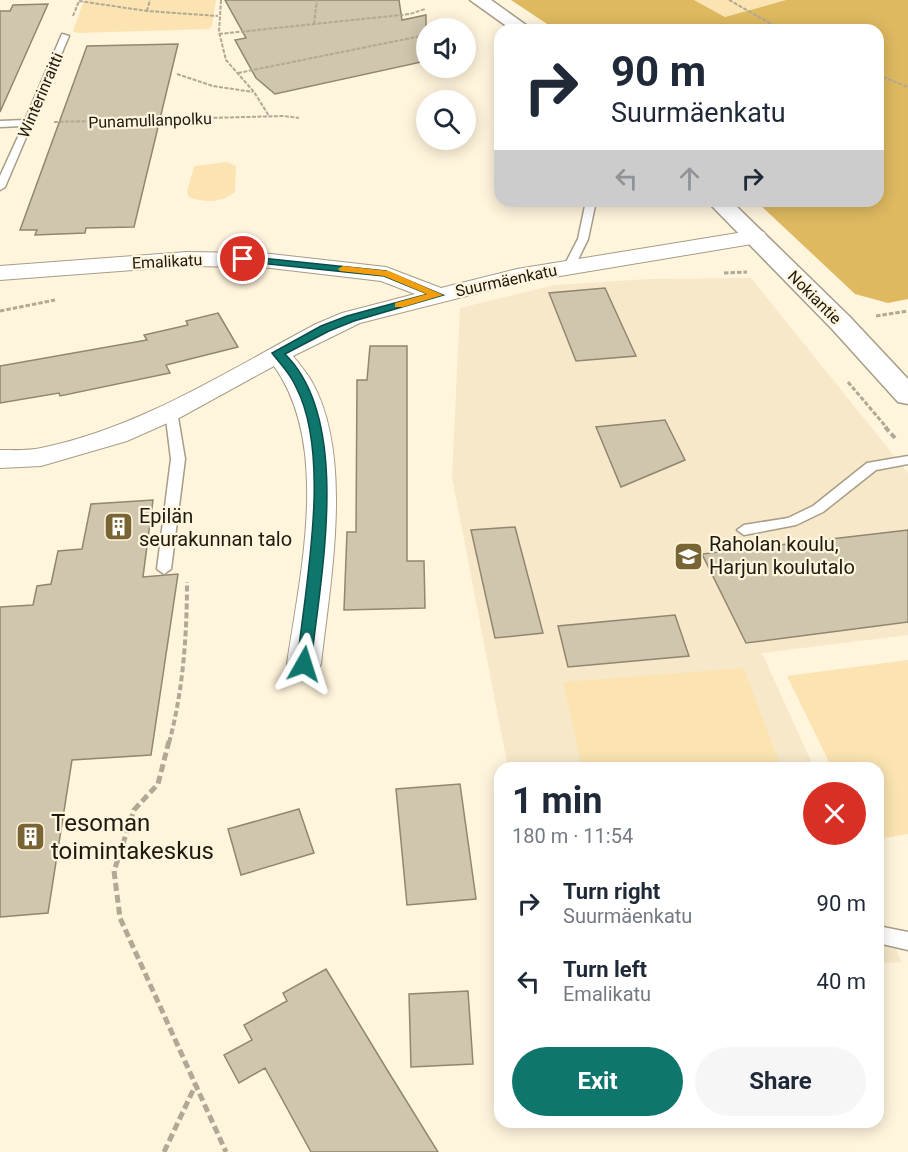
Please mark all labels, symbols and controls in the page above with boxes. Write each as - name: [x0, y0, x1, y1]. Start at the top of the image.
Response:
- map controls: [416, 18, 476, 150]
- button: sound: [416, 18, 476, 78]
- text: 90 m: [611, 47, 706, 96]
- icon: right: [512, 48, 590, 126]
- street label: Winterinraitti: [14, 50, 67, 141]
- button: search: [416, 90, 476, 150]
- text: Suurmäenkatu: [611, 97, 786, 129]
- street label: Punamullanpolku: [88, 109, 212, 132]
- icon: left: [610, 162, 643, 195]
- icon: ahead: [673, 162, 706, 195]
- icon: right: [736, 162, 769, 195]
- pin: [217, 233, 268, 284]
- icon: arrive: [226, 242, 259, 275]
- street label: Emalikatu: [131, 250, 203, 273]
- street label: Suurmäenkatu: [454, 260, 559, 301]
- street label: Nokiantie: [784, 267, 845, 328]
- place label: Epilän seurakunnan talo: [139, 504, 292, 551]
- building icon: Epilän seurakunnan talo: [102, 511, 134, 543]
- place label: Raholan koulu, Harjun koulutalo: [709, 532, 855, 579]
- school or university icon: Raholan koulu, Harjun koulutalo: [672, 540, 704, 572]
- position arrow: [272, 632, 336, 696]
- text: 1 min: [512, 780, 603, 822]
- button: close: [803, 782, 866, 845]
- place label: Tesoman toimintakeskus: [51, 809, 214, 865]
- building icon: Tesoman toimintakeskus: [14, 821, 46, 853]
- text: 180 m · 11:54: [512, 824, 633, 848]
- text: Turn right: [563, 879, 660, 904]
- icon: right: [512, 887, 545, 920]
- text: 90 m: [817, 891, 866, 916]
- text: Suurmäenkatu: [563, 904, 692, 928]
- text: Turn left: [563, 957, 647, 982]
- icon: left: [512, 965, 545, 998]
- text: 40 m: [817, 969, 866, 994]
- text: Emalikatu: [563, 982, 651, 1006]
- button: Exit: [512, 1047, 683, 1116]
- button: Share: [695, 1047, 866, 1116]

